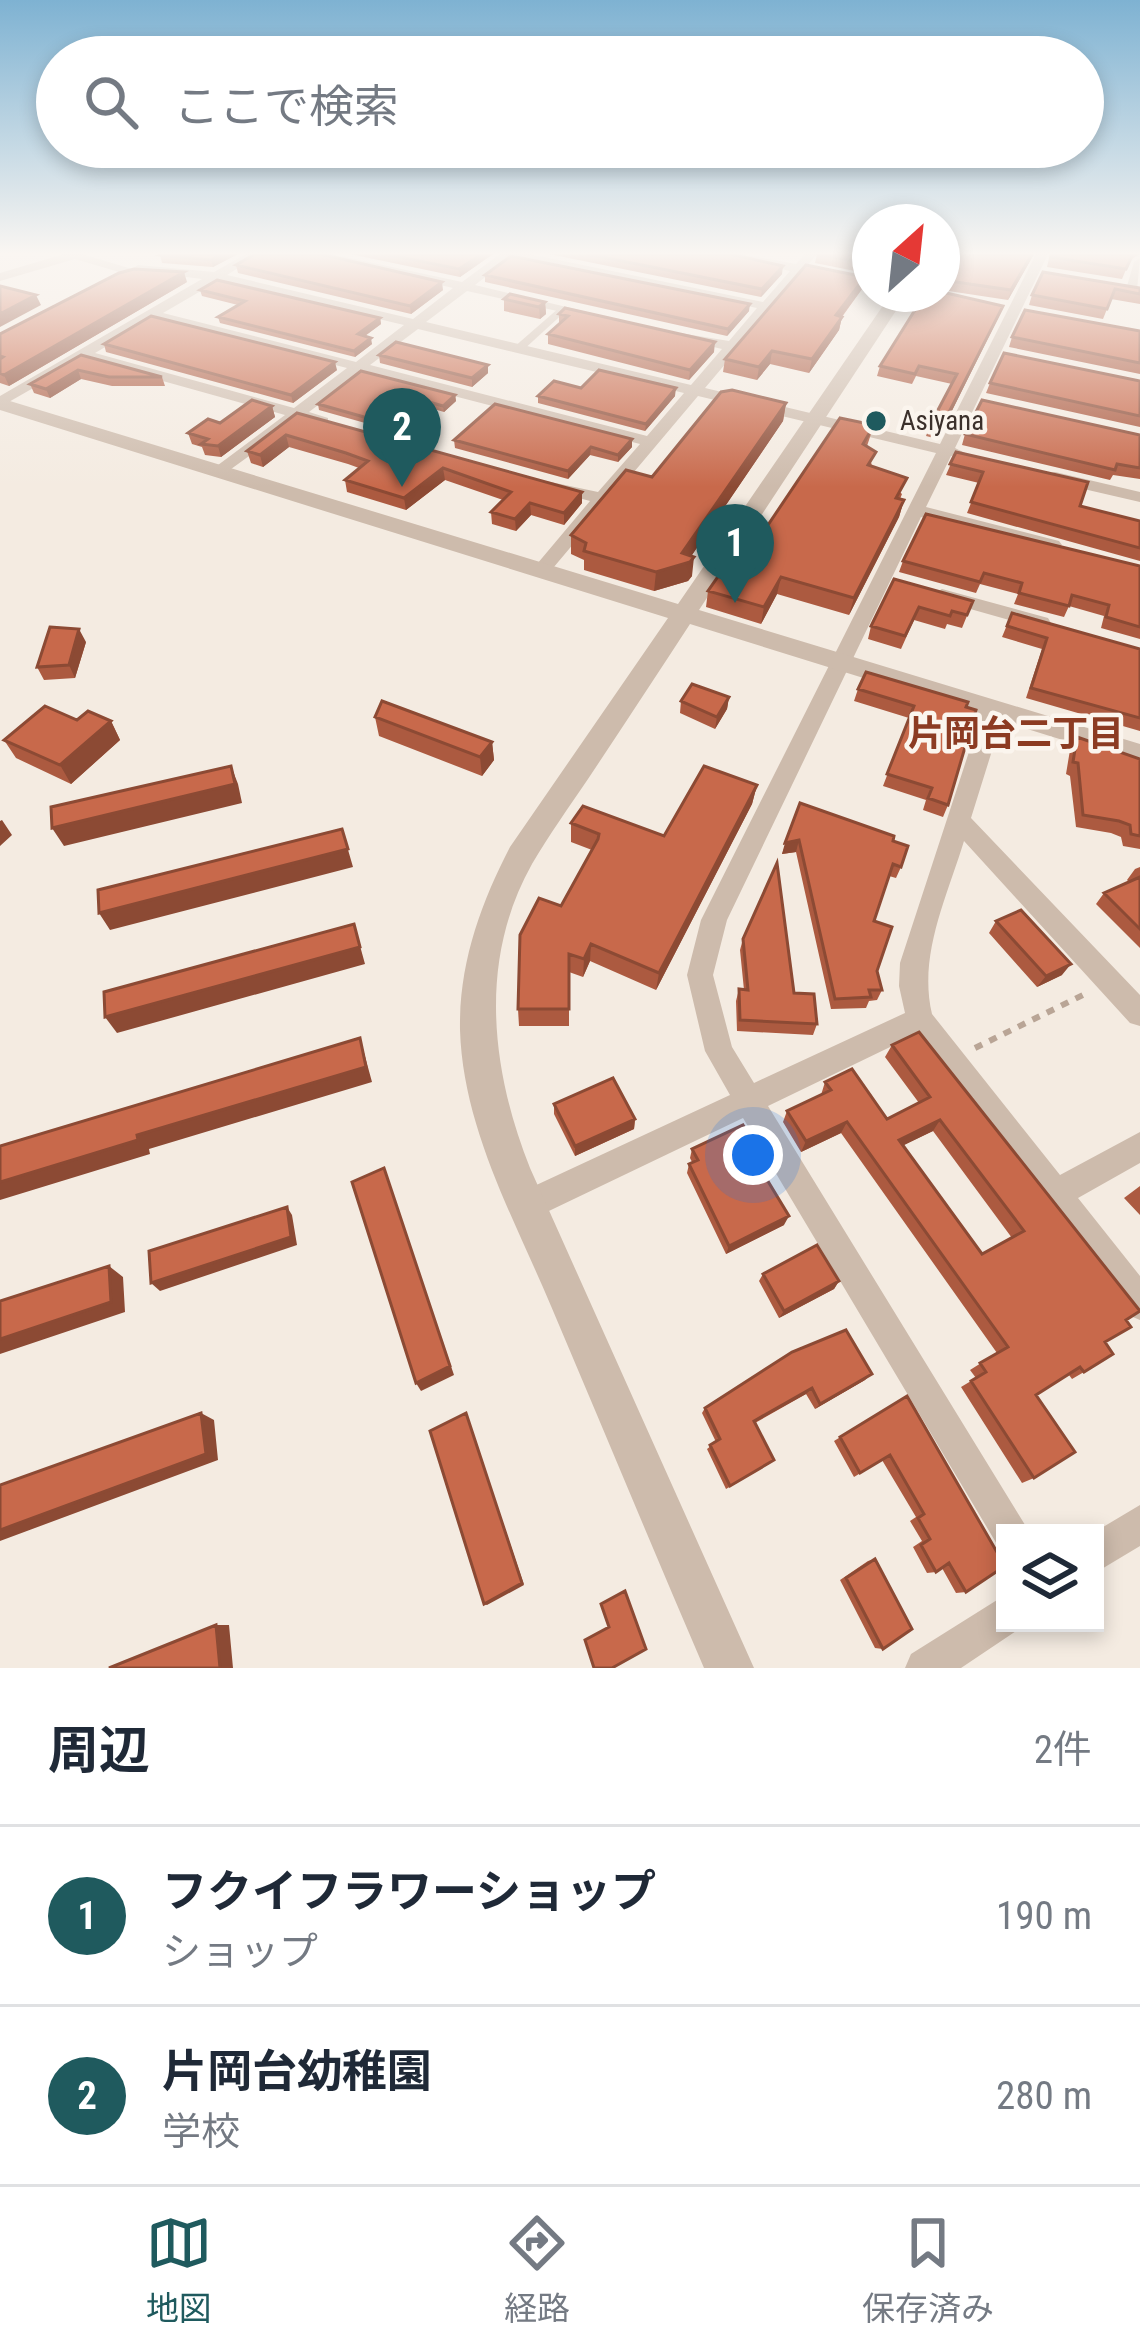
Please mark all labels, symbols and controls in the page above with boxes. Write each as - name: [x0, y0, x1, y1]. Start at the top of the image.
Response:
- search box: [36, 36, 1104, 168]
- icon: search: [78, 69, 144, 135]
- text: ここで検索: [174, 80, 399, 133]
- north arrow: [852, 204, 960, 312]
- pin: 2: [363, 388, 441, 487]
- place label: Asiyana: [900, 405, 984, 437]
- marker: Asiyana: [863, 408, 889, 434]
- pin: 1: [696, 504, 774, 603]
- district label: 片岡台二丁目: [908, 713, 1124, 755]
- your location: [723, 1125, 783, 1185]
- map controls: [996, 1524, 1104, 1632]
- button: layers: [996, 1524, 1104, 1632]
- text: 周辺: [48, 1721, 150, 1780]
- text: 2件: [1034, 1727, 1092, 1773]
- text: フクイフラワーショップ: [162, 1865, 656, 1918]
- text: 1: [77, 1893, 97, 1939]
- text: 190 m: [996, 1893, 1092, 1939]
- text: ショップ: [162, 1929, 318, 1975]
- text: 片岡台幼稚園: [162, 2045, 432, 2098]
- text: 2: [77, 2073, 97, 2119]
- text: 280 m: [996, 2073, 1092, 2119]
- text: 学校: [162, 2109, 240, 2155]
- tab: 地図: [146, 2210, 212, 2330]
- tab: 経路: [504, 2210, 570, 2330]
- tab: 保存済み: [862, 2210, 994, 2330]

